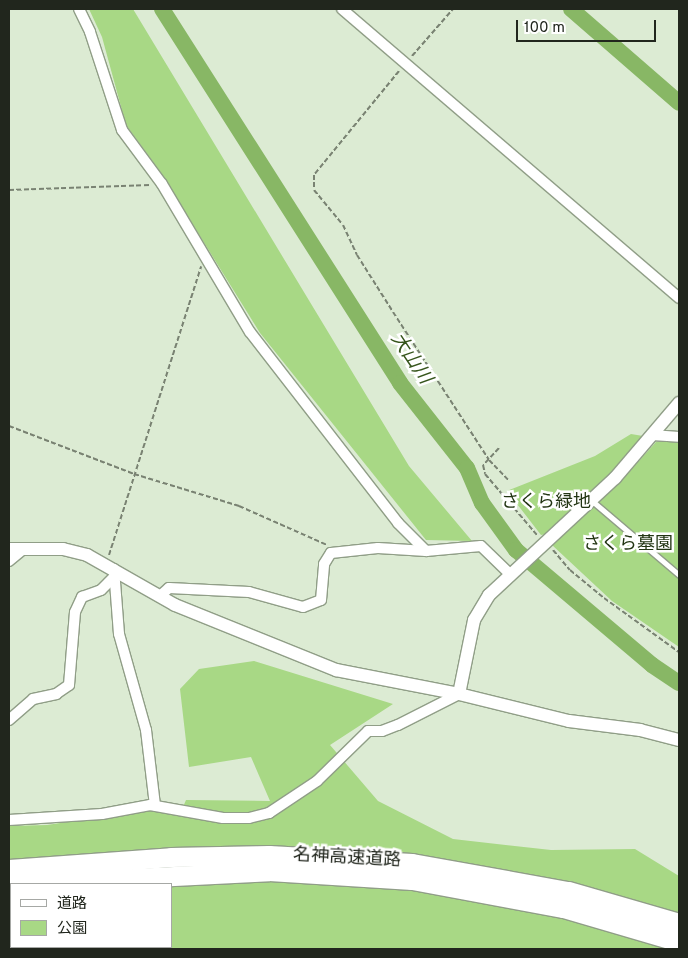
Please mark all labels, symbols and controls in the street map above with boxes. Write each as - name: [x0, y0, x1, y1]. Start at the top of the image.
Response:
- scale bar: [518, 10, 658, 42]
- text: 100 m: [524, 19, 565, 38]
- water label: 大山川: [385, 329, 435, 389]
- park label: さくら緑地: [501, 492, 591, 514]
- park label: さくら墓園: [583, 534, 673, 556]
- street label: 名神高速道路: [293, 845, 401, 873]
- legend: [10, 883, 172, 948]
- text: 道路: [57, 895, 87, 914]
- text: 公園: [57, 920, 87, 939]

